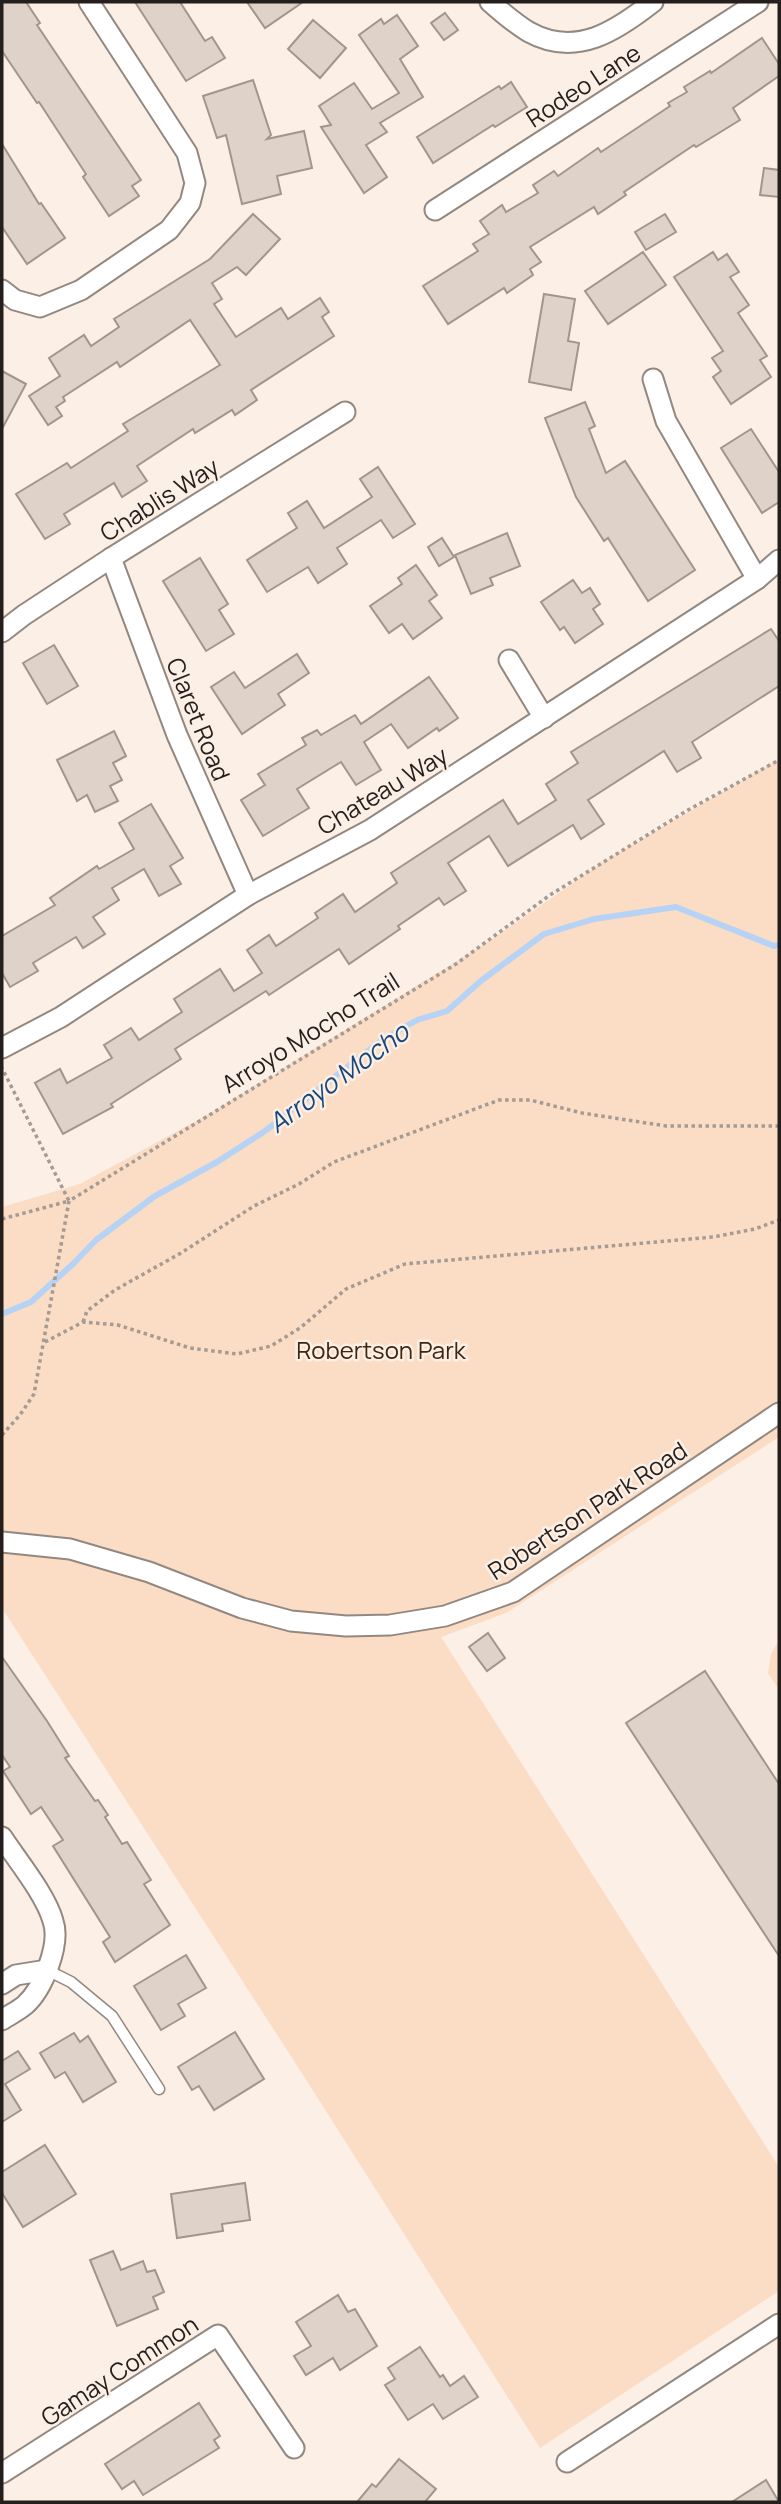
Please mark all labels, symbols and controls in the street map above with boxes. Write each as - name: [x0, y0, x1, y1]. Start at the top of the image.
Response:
- street label: Rodeo Lane: [519, 36, 647, 134]
- street label: Chablis Way: [93, 449, 225, 549]
- street label: Claret Road: [159, 653, 239, 785]
- street label: Chateau Way: [311, 738, 454, 842]
- street label: Arroyo Mocho Trail: [216, 966, 404, 1098]
- water label: Arroyo Mocho: [262, 1016, 414, 1138]
- park label: Robertson Park: [296, 1333, 467, 1366]
- street label: Robertson Park Road: [481, 1433, 693, 1587]
- street label: Gamay Common: [34, 2307, 204, 2433]

